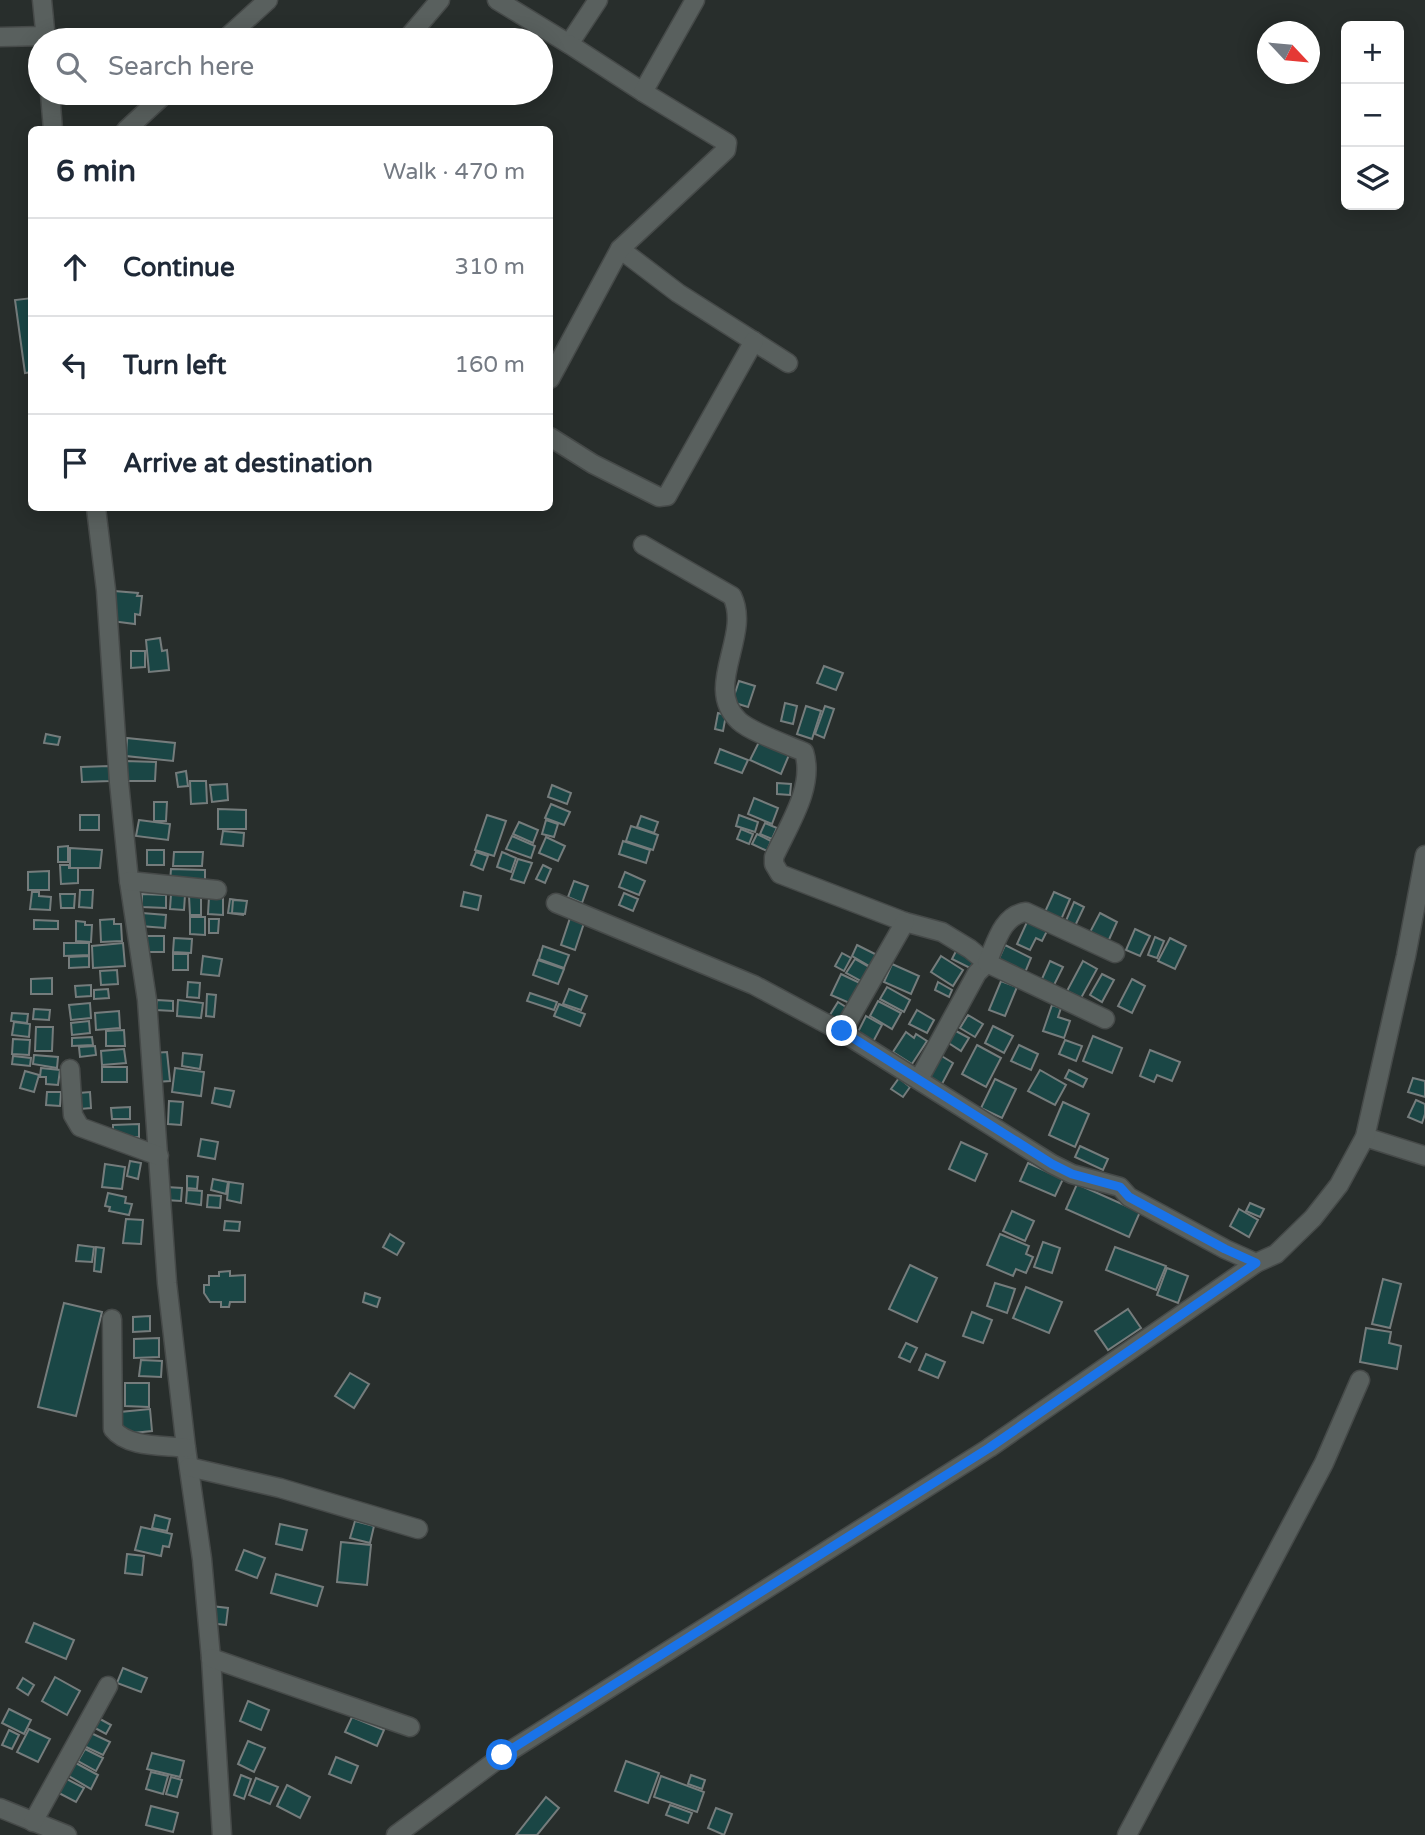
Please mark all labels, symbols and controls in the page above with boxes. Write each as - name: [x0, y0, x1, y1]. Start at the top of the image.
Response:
- north arrow: [1257, 21, 1320, 84]
- map controls: [1341, 21, 1404, 210]
- button: +: [1341, 21, 1404, 84]
- search box: [28, 28, 553, 105]
- icon: search: [52, 48, 90, 86]
- text: Search here: [108, 51, 254, 82]
- button: −: [1341, 84, 1404, 147]
- button: layers: [1341, 147, 1404, 210]
- text: 6 min: [56, 153, 136, 190]
- text: Walk · 470 m: [383, 158, 525, 186]
- icon: ahead: [56, 248, 94, 286]
- text: Continue: [123, 252, 235, 283]
- text: 310 m: [455, 253, 525, 281]
- icon: left: [56, 346, 94, 384]
- text: Turn left: [123, 350, 226, 381]
- text: 160 m: [455, 351, 525, 379]
- icon: arrive: [56, 444, 94, 482]
- text: Arrive at destination: [123, 448, 373, 479]
- route end: [826, 1015, 857, 1046]
- route start: [486, 1739, 517, 1770]

